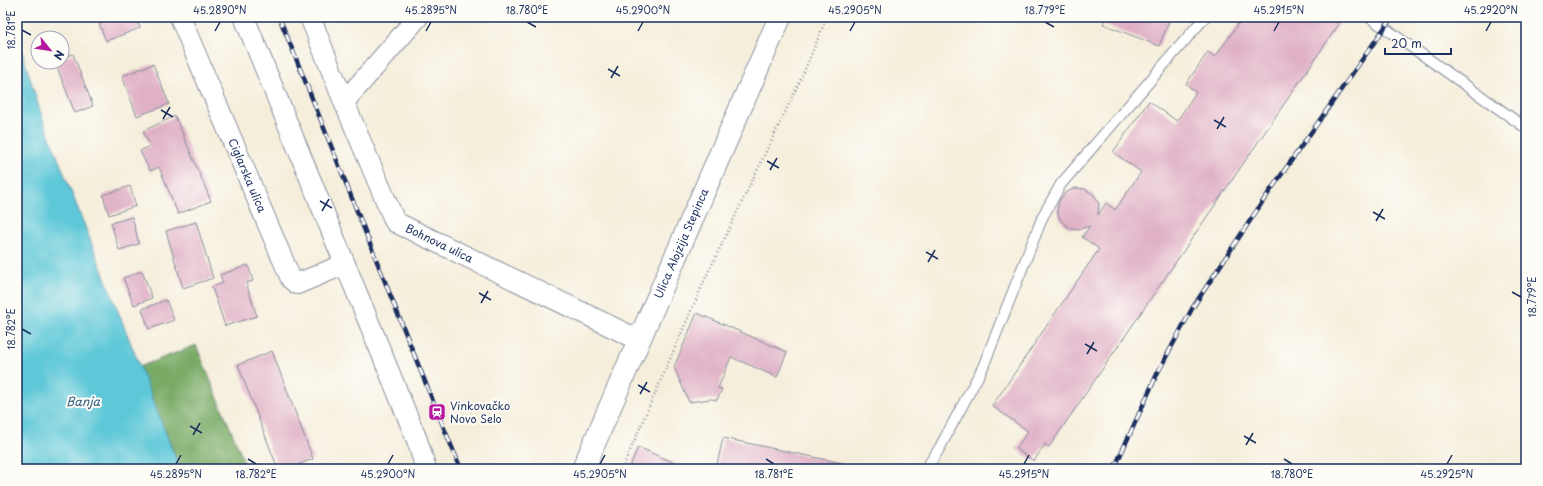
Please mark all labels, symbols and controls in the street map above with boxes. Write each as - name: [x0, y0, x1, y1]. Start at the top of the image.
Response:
- text: 45.2890°N: [193, 2, 247, 17]
- text: 45.2895°N: [405, 2, 457, 17]
- text: 18.780°E: [506, 2, 548, 17]
- text: 45.2900°N: [616, 2, 670, 17]
- text: 45.2905°N: [828, 2, 882, 17]
- text: 18.779°E: [1025, 2, 1065, 17]
- text: 45.2915°N: [1254, 2, 1305, 17]
- text: 45.2920°N: [1464, 2, 1518, 17]
- text: 18.781°E: [3, 10, 18, 50]
- north arrow: [30, 30, 70, 70]
- scale bar: [1385, 30, 1451, 56]
- text: 20 m: [1391, 34, 1422, 52]
- text: N: [49, 47, 69, 64]
- street label: Ciglarska ulica: [224, 135, 271, 215]
- street label: Ulica Alojzija Stepinca: [649, 185, 712, 301]
- street label: Bohnova ulica: [403, 219, 476, 267]
- text: 18.779°E: [1524, 277, 1539, 317]
- text: 18.782°E: [3, 308, 18, 350]
- water label: Banja: [66, 392, 101, 410]
- place label: Vinkovačko Novo Selo: [450, 397, 510, 427]
- station icon: Vinkovačko Novo Selo: [427, 402, 447, 422]
- text: 45.2895°N: [150, 466, 202, 481]
- text: 18.782°E: [235, 466, 277, 481]
- text: 45.2900°N: [361, 466, 415, 481]
- text: 45.2905°N: [573, 466, 627, 481]
- text: 18.781°E: [754, 466, 794, 481]
- text: 45.2915°N: [999, 466, 1050, 481]
- text: 18.780°E: [1271, 466, 1313, 481]
- text: 45.2925°N: [1421, 466, 1474, 481]

